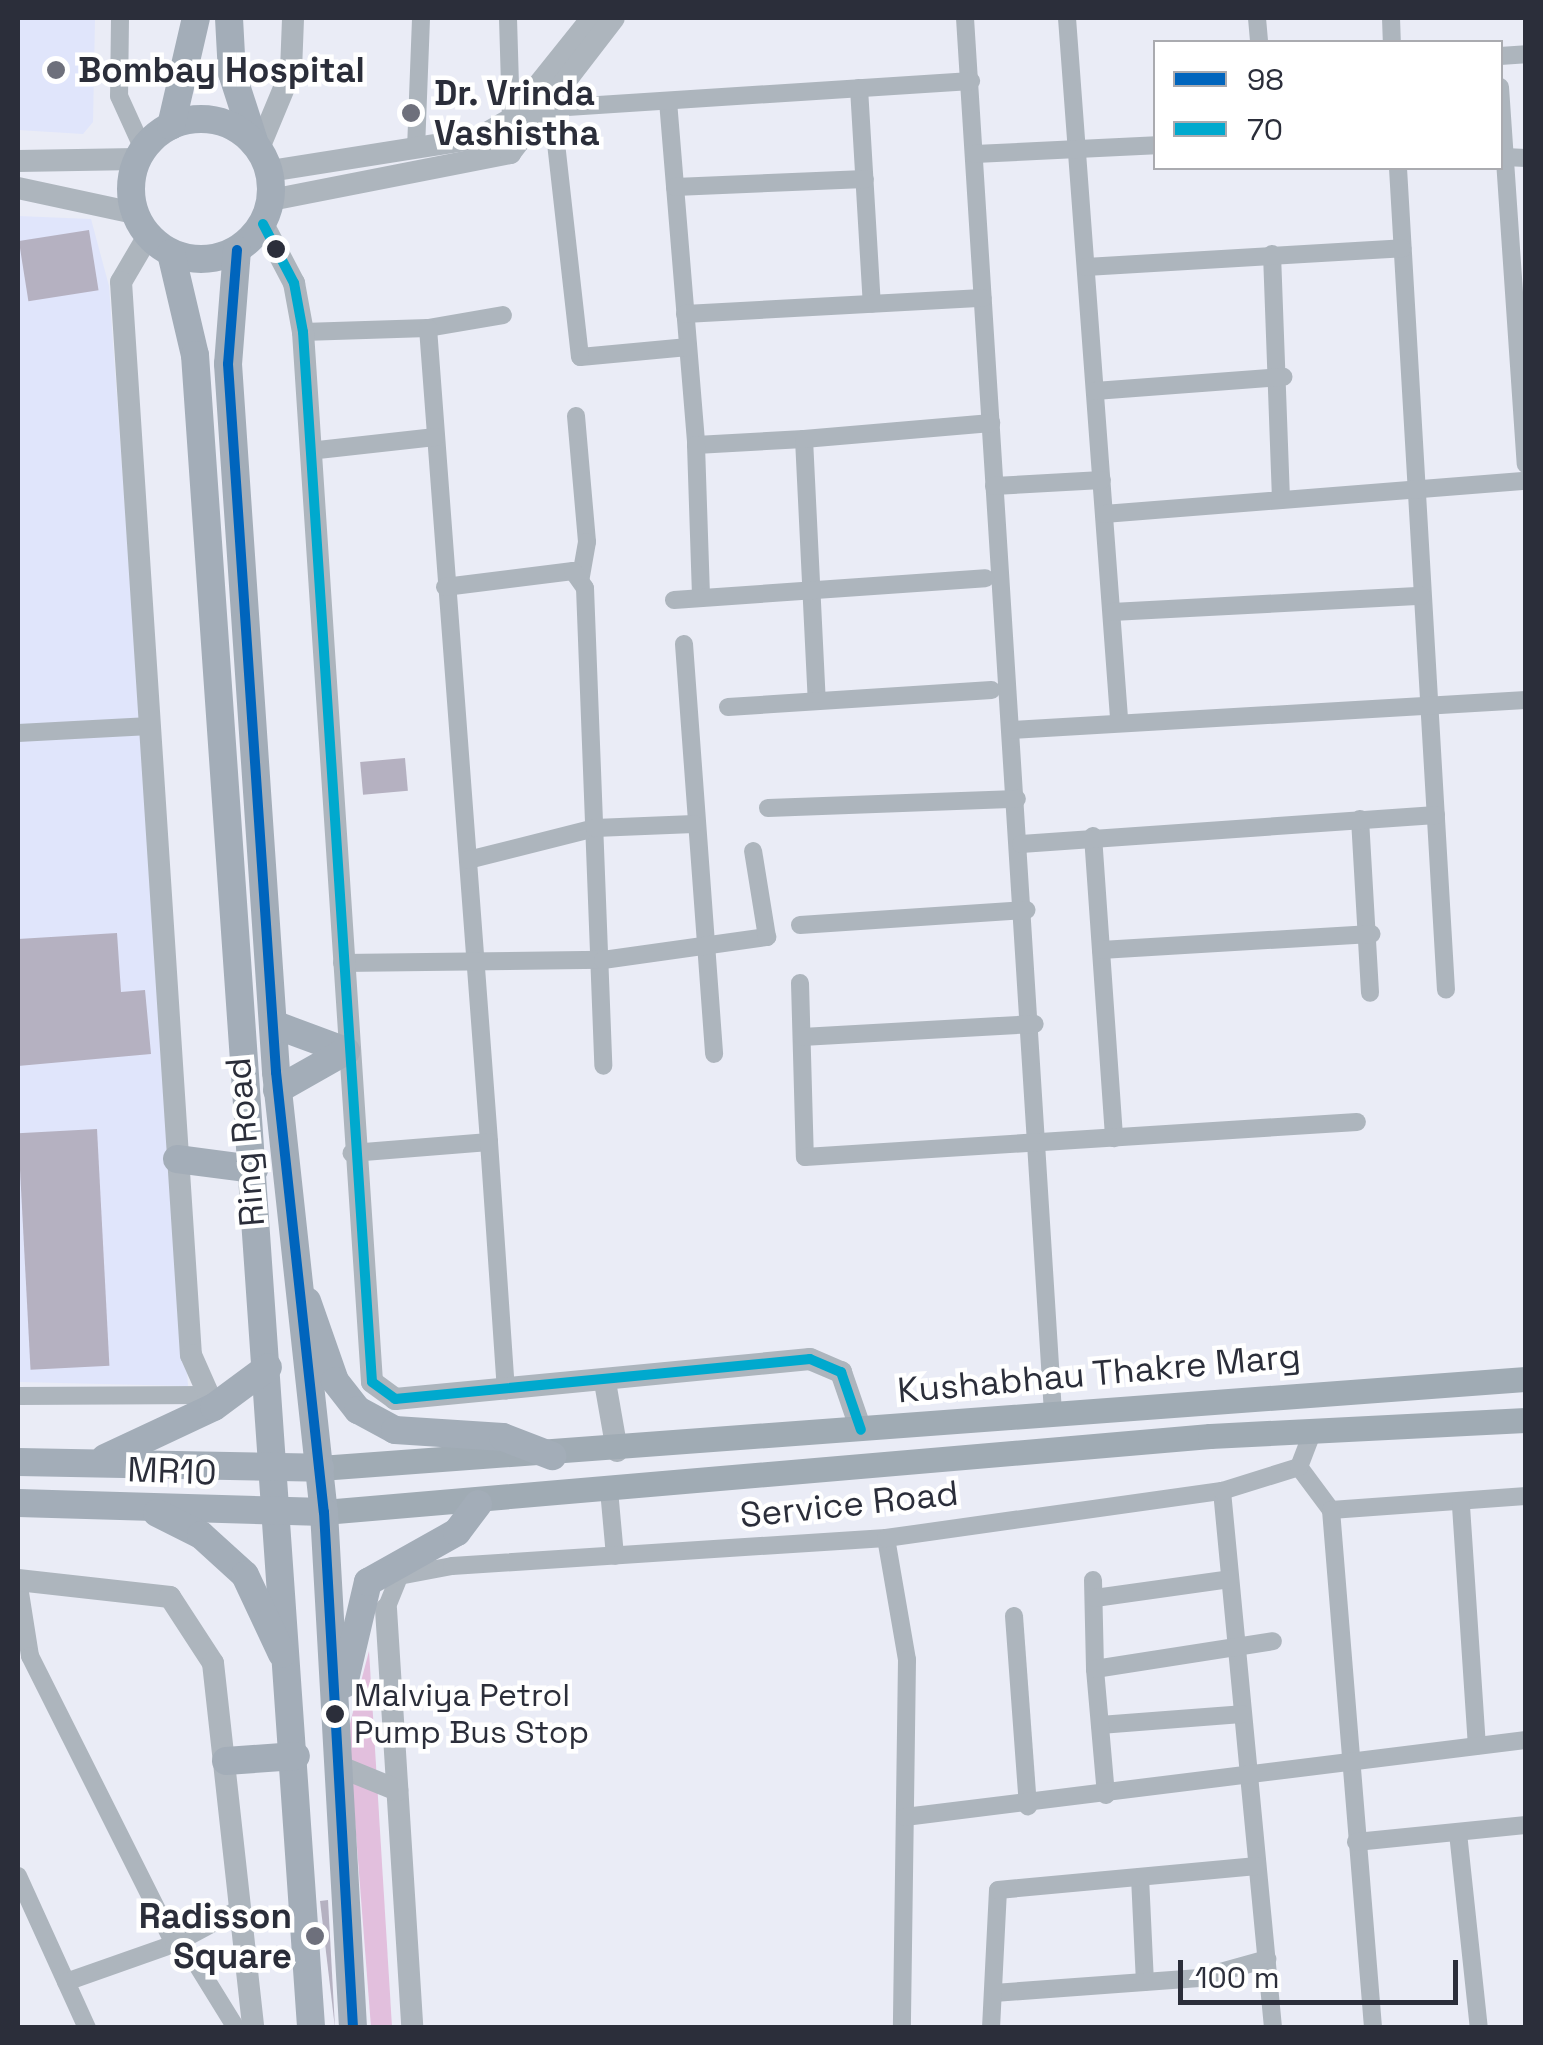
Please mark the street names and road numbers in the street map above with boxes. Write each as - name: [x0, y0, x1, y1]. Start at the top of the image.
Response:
- street label: Ring Road: [217, 1056, 273, 1228]
- street label: Kushabhau Thakre Marg: [895, 1334, 1303, 1412]
- street label: MR10: [127, 1448, 217, 1494]
- street label: Service Road: [738, 1472, 960, 1536]

